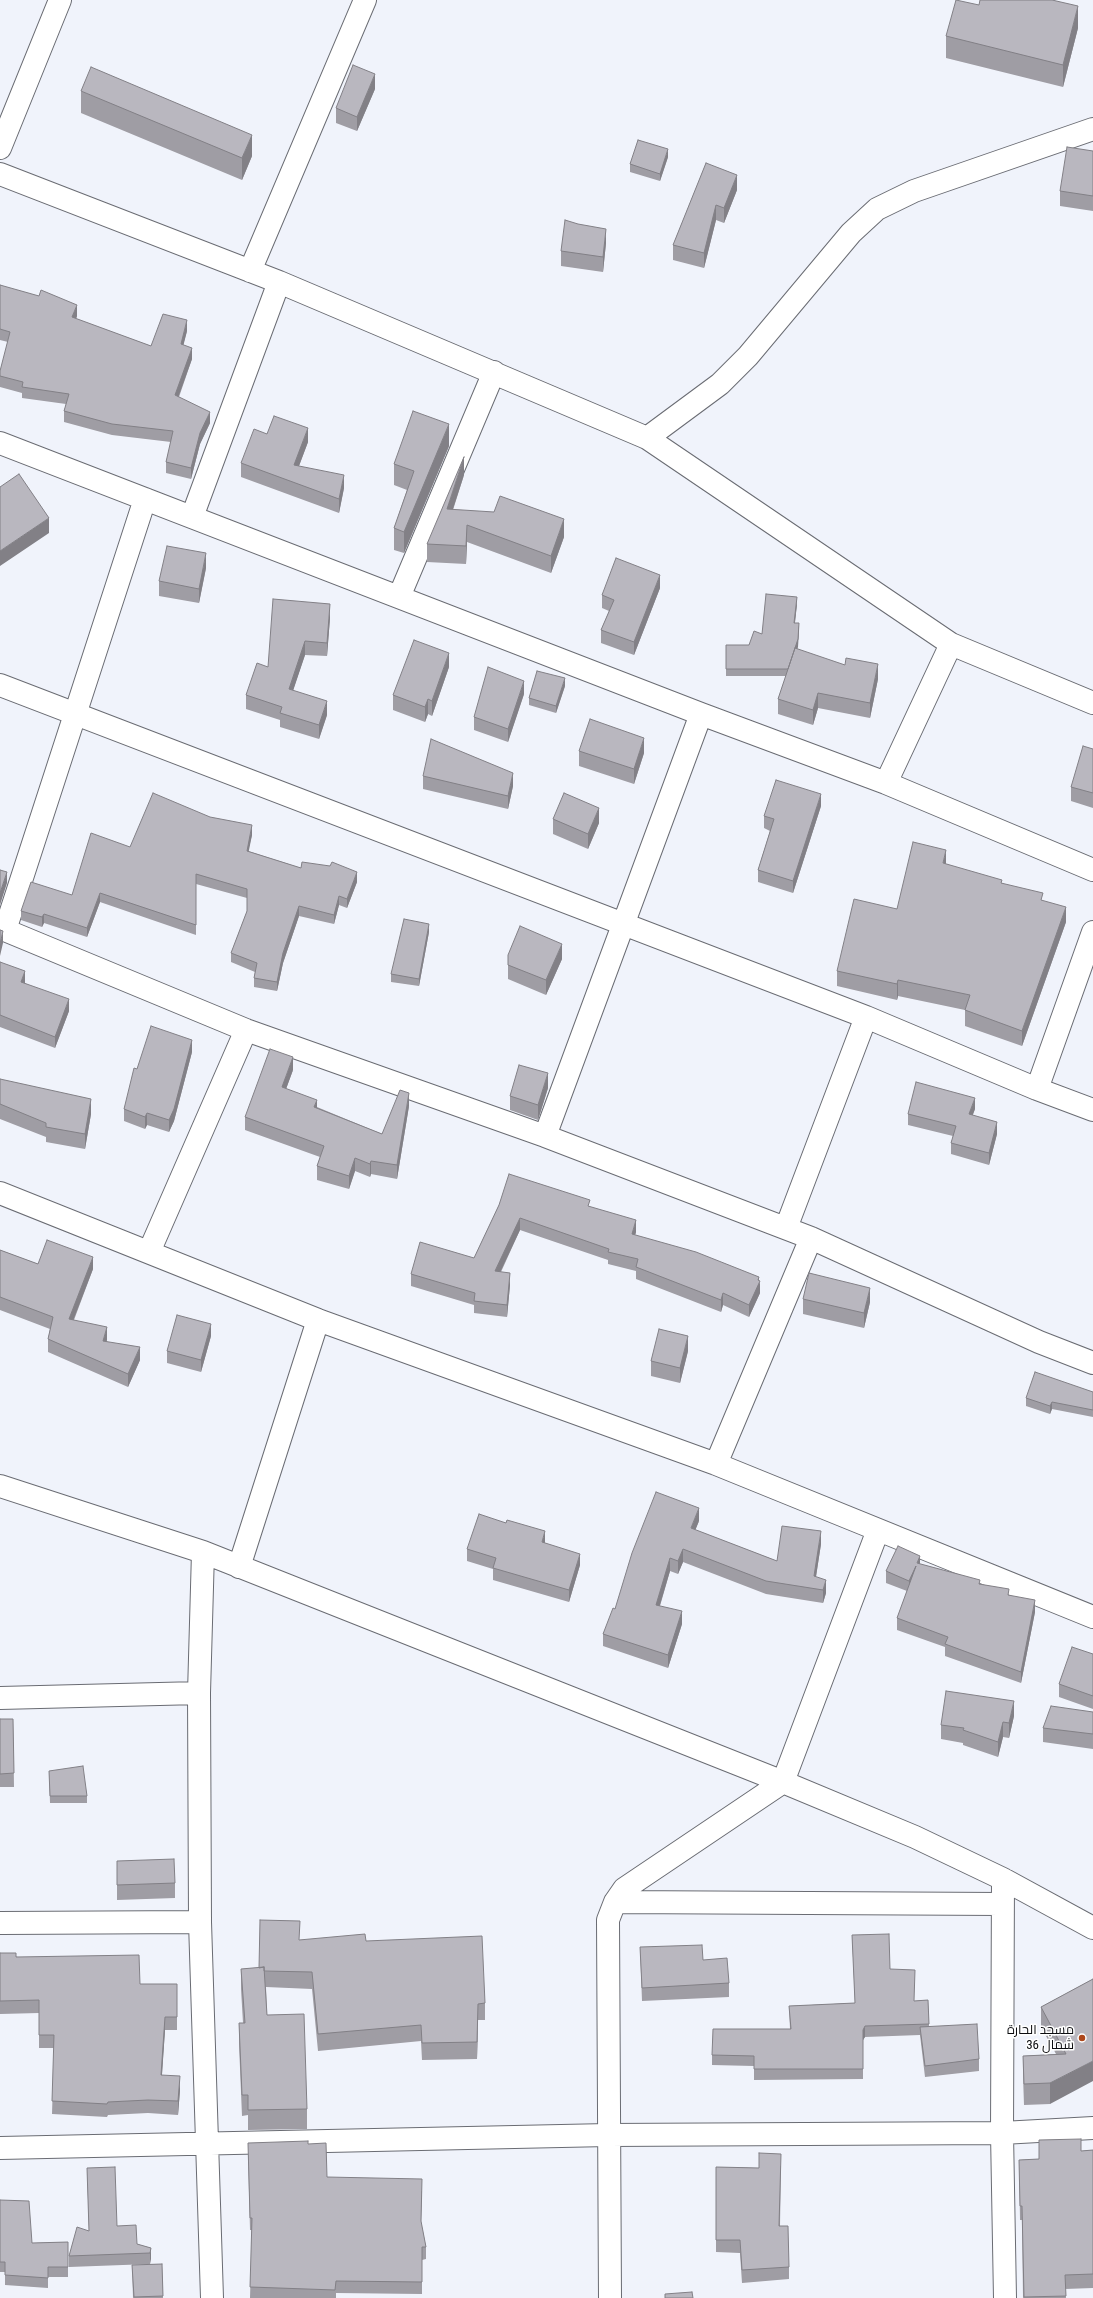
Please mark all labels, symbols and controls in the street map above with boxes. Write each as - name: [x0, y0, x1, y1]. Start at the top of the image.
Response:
- place label: مسجد الحارة 36 شمال: [1007, 2023, 1074, 2054]
- marker: مسجد الحارة 36 شمال: [1077, 2033, 1087, 2043]

